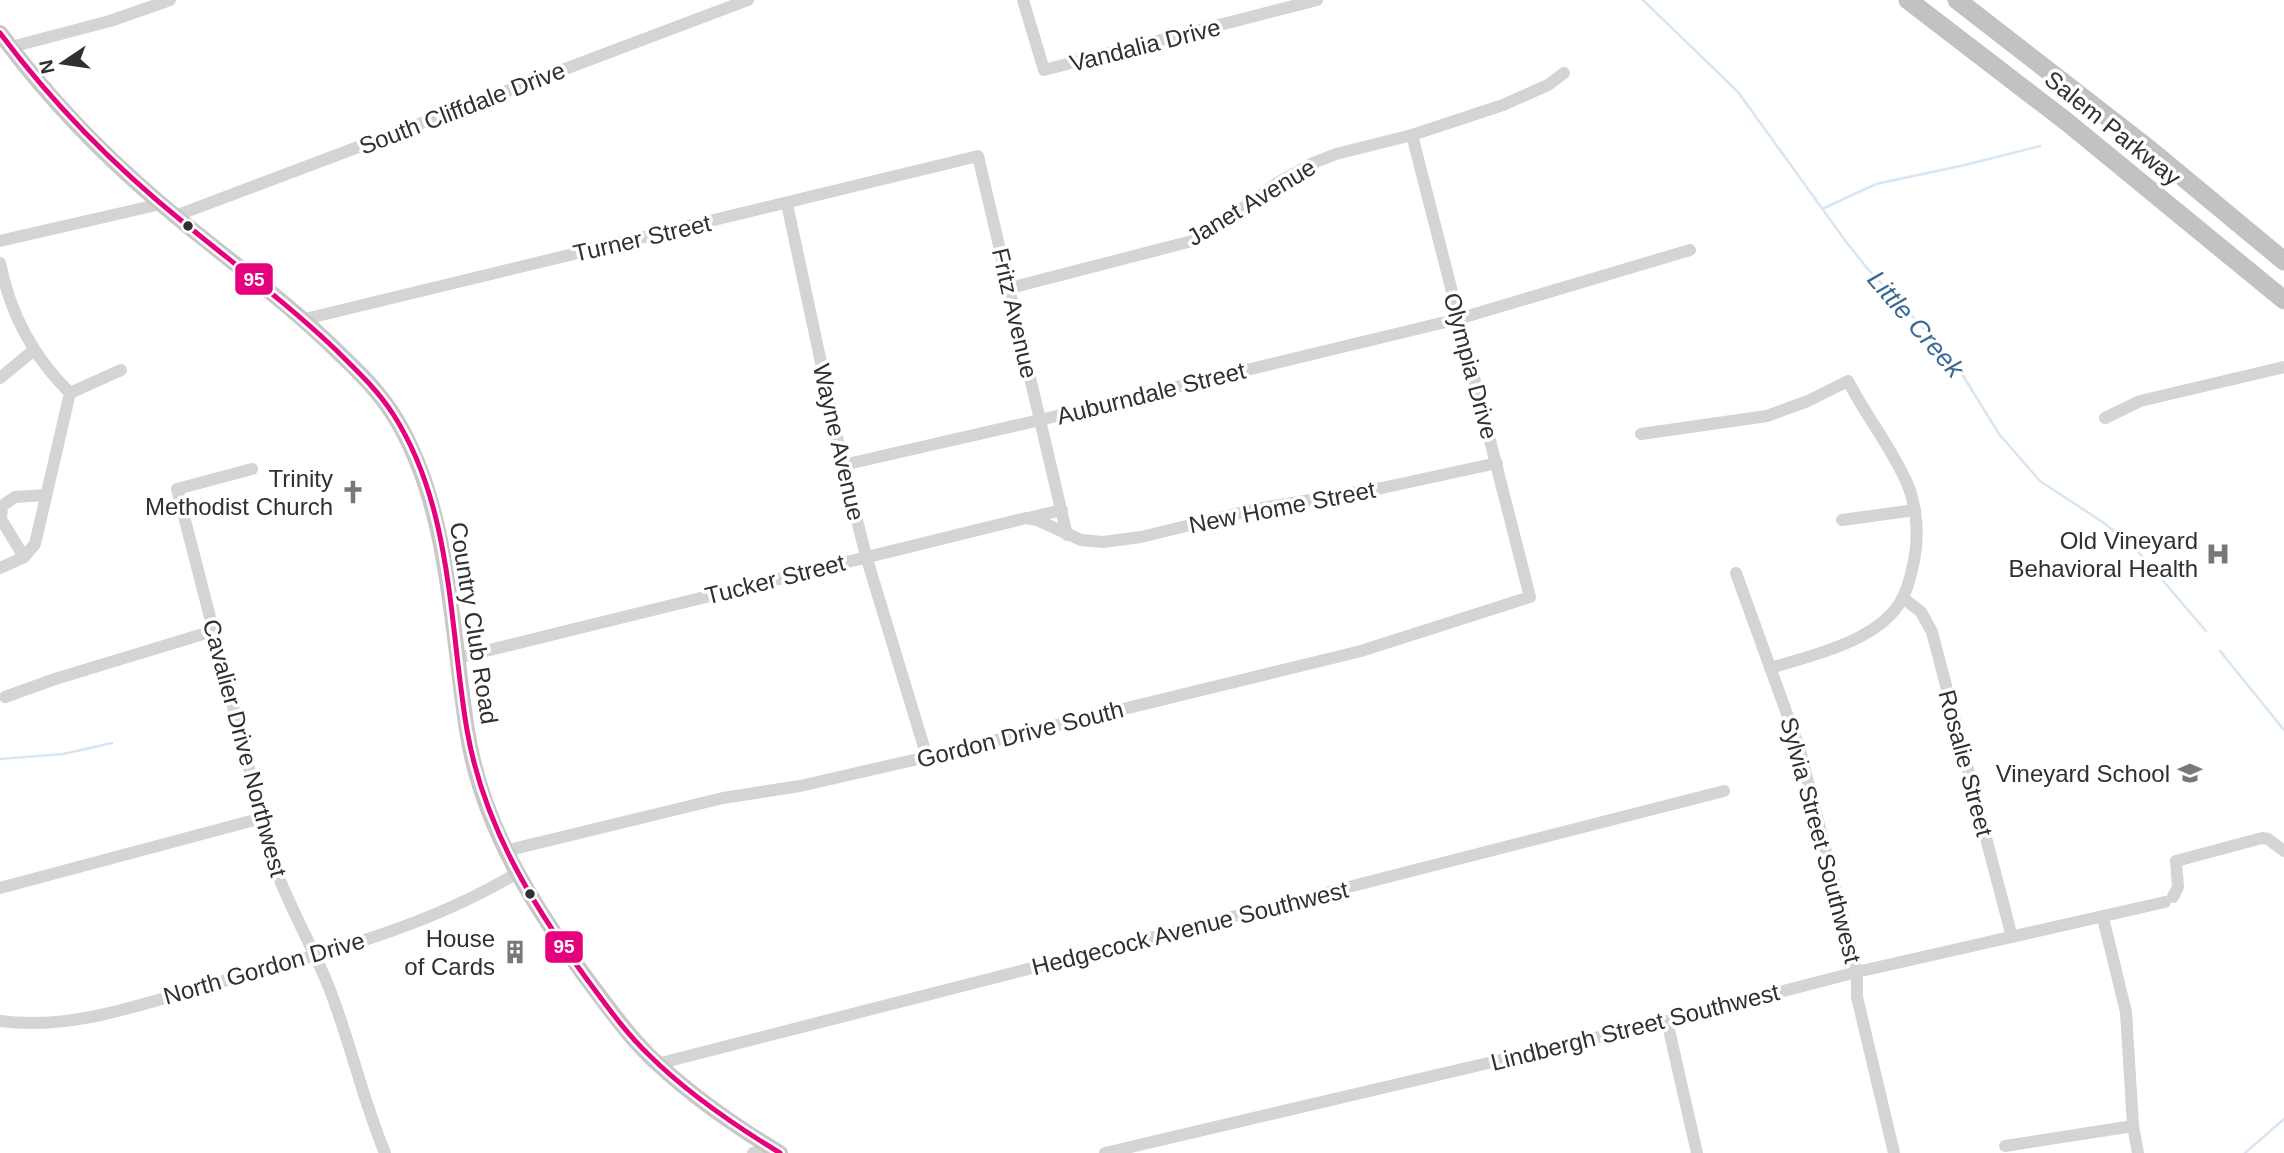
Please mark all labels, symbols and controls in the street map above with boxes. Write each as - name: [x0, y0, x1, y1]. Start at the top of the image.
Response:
- street label: Vandalia Drive: [1067, 13, 1223, 77]
- north arrow: [28, 28, 98, 98]
- street label: South Cliffdale Drive: [355, 56, 569, 160]
- text: N: [35, 58, 59, 76]
- street label: Salem Parkway: [2040, 65, 2186, 191]
- street label: Janet Avenue: [1182, 153, 1320, 251]
- street label: Turner Street: [571, 209, 714, 267]
- unlabelled marker: [181, 219, 195, 233]
- street label: Fritz Avenue: [987, 245, 1043, 381]
- line badge: 95: [234, 262, 274, 296]
- water label: Little Creek: [1862, 265, 1972, 385]
- text: 95: [243, 269, 265, 290]
- street label: Olympia Drive: [1438, 290, 1504, 442]
- street label: Auburndale Street: [1054, 356, 1248, 430]
- street label: Wayne Avenue: [808, 361, 870, 523]
- place label: Trinity Methodist Church: [145, 465, 333, 520]
- street label: New Home Street: [1186, 476, 1378, 538]
- church icon: Trinity Methodist Church: [339, 478, 367, 506]
- street label: Country Club Road: [445, 520, 503, 726]
- place label: Old Vineyard Behavioral Health: [2009, 527, 2198, 582]
- hospital icon: Old Vineyard Behavioral Health: [2204, 540, 2232, 568]
- street label: Tucker Street: [702, 549, 848, 609]
- street label: Cavalier Drive Northwest: [198, 616, 292, 880]
- street label: Rosalie Street: [1933, 687, 1999, 840]
- street label: Gordon Drive South: [914, 695, 1126, 773]
- street label: Sylvia Street Southwest: [1775, 714, 1867, 966]
- school or university icon: Vineyard School: [2176, 759, 2204, 787]
- place label: Vineyard School: [1996, 760, 2170, 787]
- street label: Hedgecock Avenue Southwest: [1029, 875, 1351, 980]
- unlabelled marker: [523, 887, 537, 901]
- place label: House of Cards: [404, 925, 495, 980]
- street label: North Gordon Drive: [160, 926, 368, 1010]
- line badge: 95: [544, 930, 584, 964]
- text: 95: [553, 936, 575, 957]
- building icon: House of Cards: [501, 938, 529, 966]
- street label: Lindbergh Street Southwest: [1488, 978, 1782, 1076]

